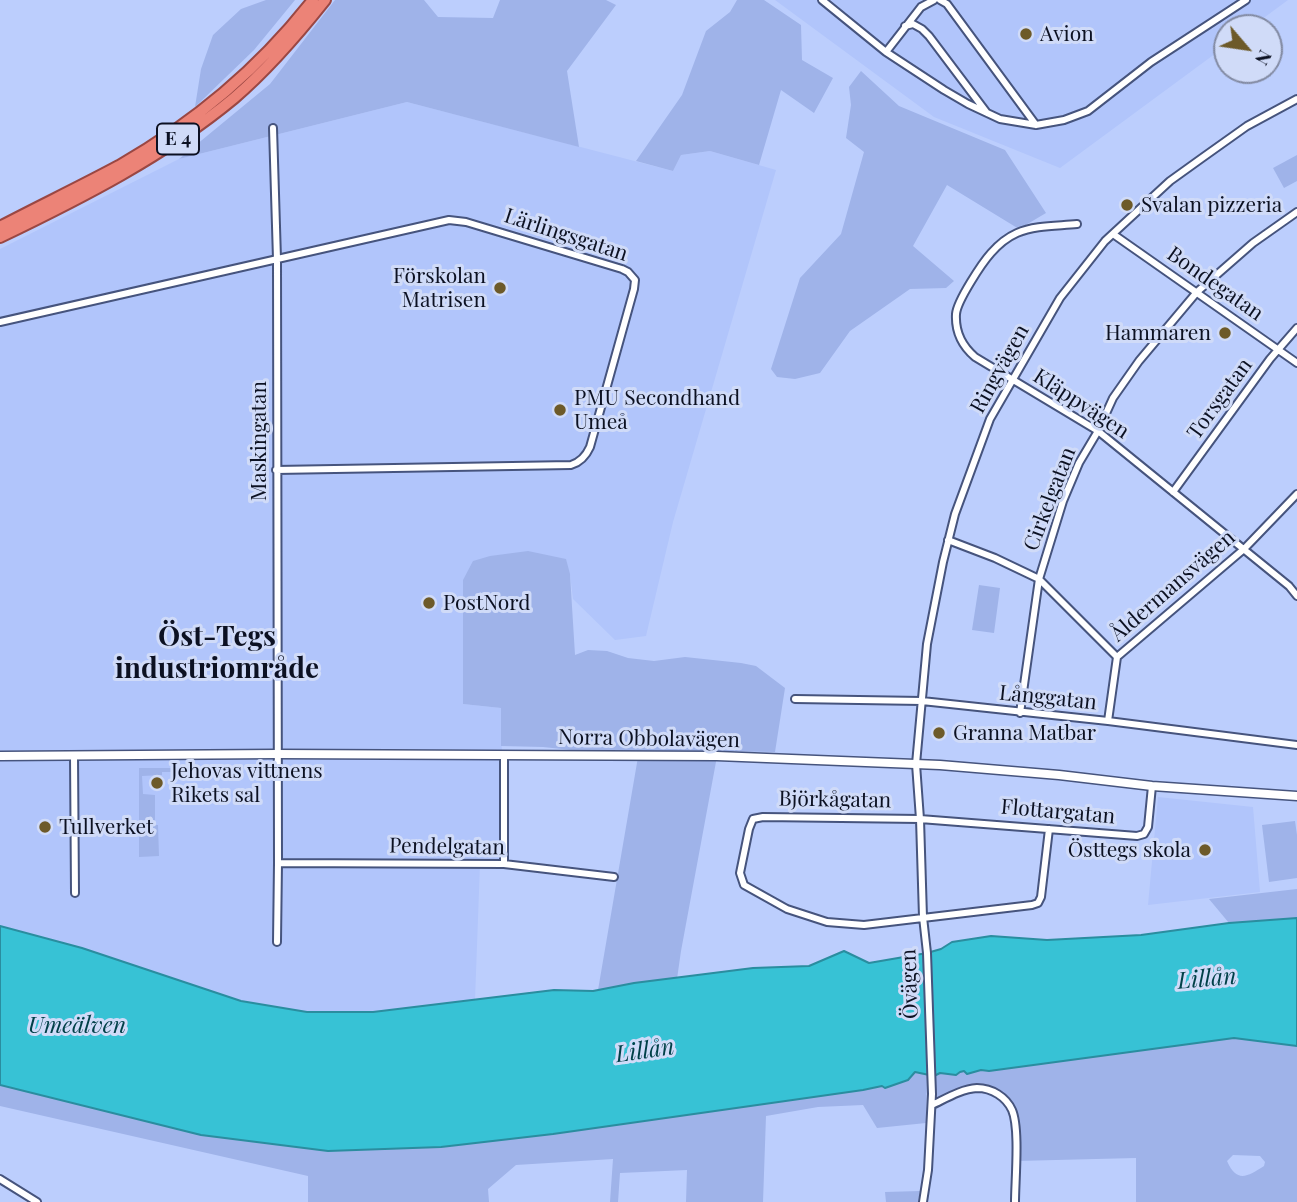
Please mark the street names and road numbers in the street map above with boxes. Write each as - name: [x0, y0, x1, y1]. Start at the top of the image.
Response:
- road number: E 4: [157, 124, 199, 154]
- street label: Lärlingsgatan: [501, 203, 631, 267]
- street label: Bondegatan: [1162, 242, 1268, 326]
- street label: Ringvägen: [965, 320, 1035, 418]
- street label: Torsgatan: [1182, 354, 1258, 444]
- street label: Kläppvägen: [1028, 364, 1134, 444]
- street label: Maskingatan: [246, 381, 272, 501]
- street label: Cirkelgatan: [1019, 444, 1081, 554]
- street label: Åldermansvägen: [1106, 525, 1240, 647]
- street label: Långgatan: [998, 680, 1098, 716]
- street label: Norra Obbolavägen: [558, 725, 740, 753]
- street label: Björkågatan: [779, 786, 891, 814]
- street label: Flottargatan: [1000, 794, 1116, 830]
- street label: Pendelgatan: [389, 833, 505, 861]
- street label: Övägen: [896, 948, 924, 1020]

